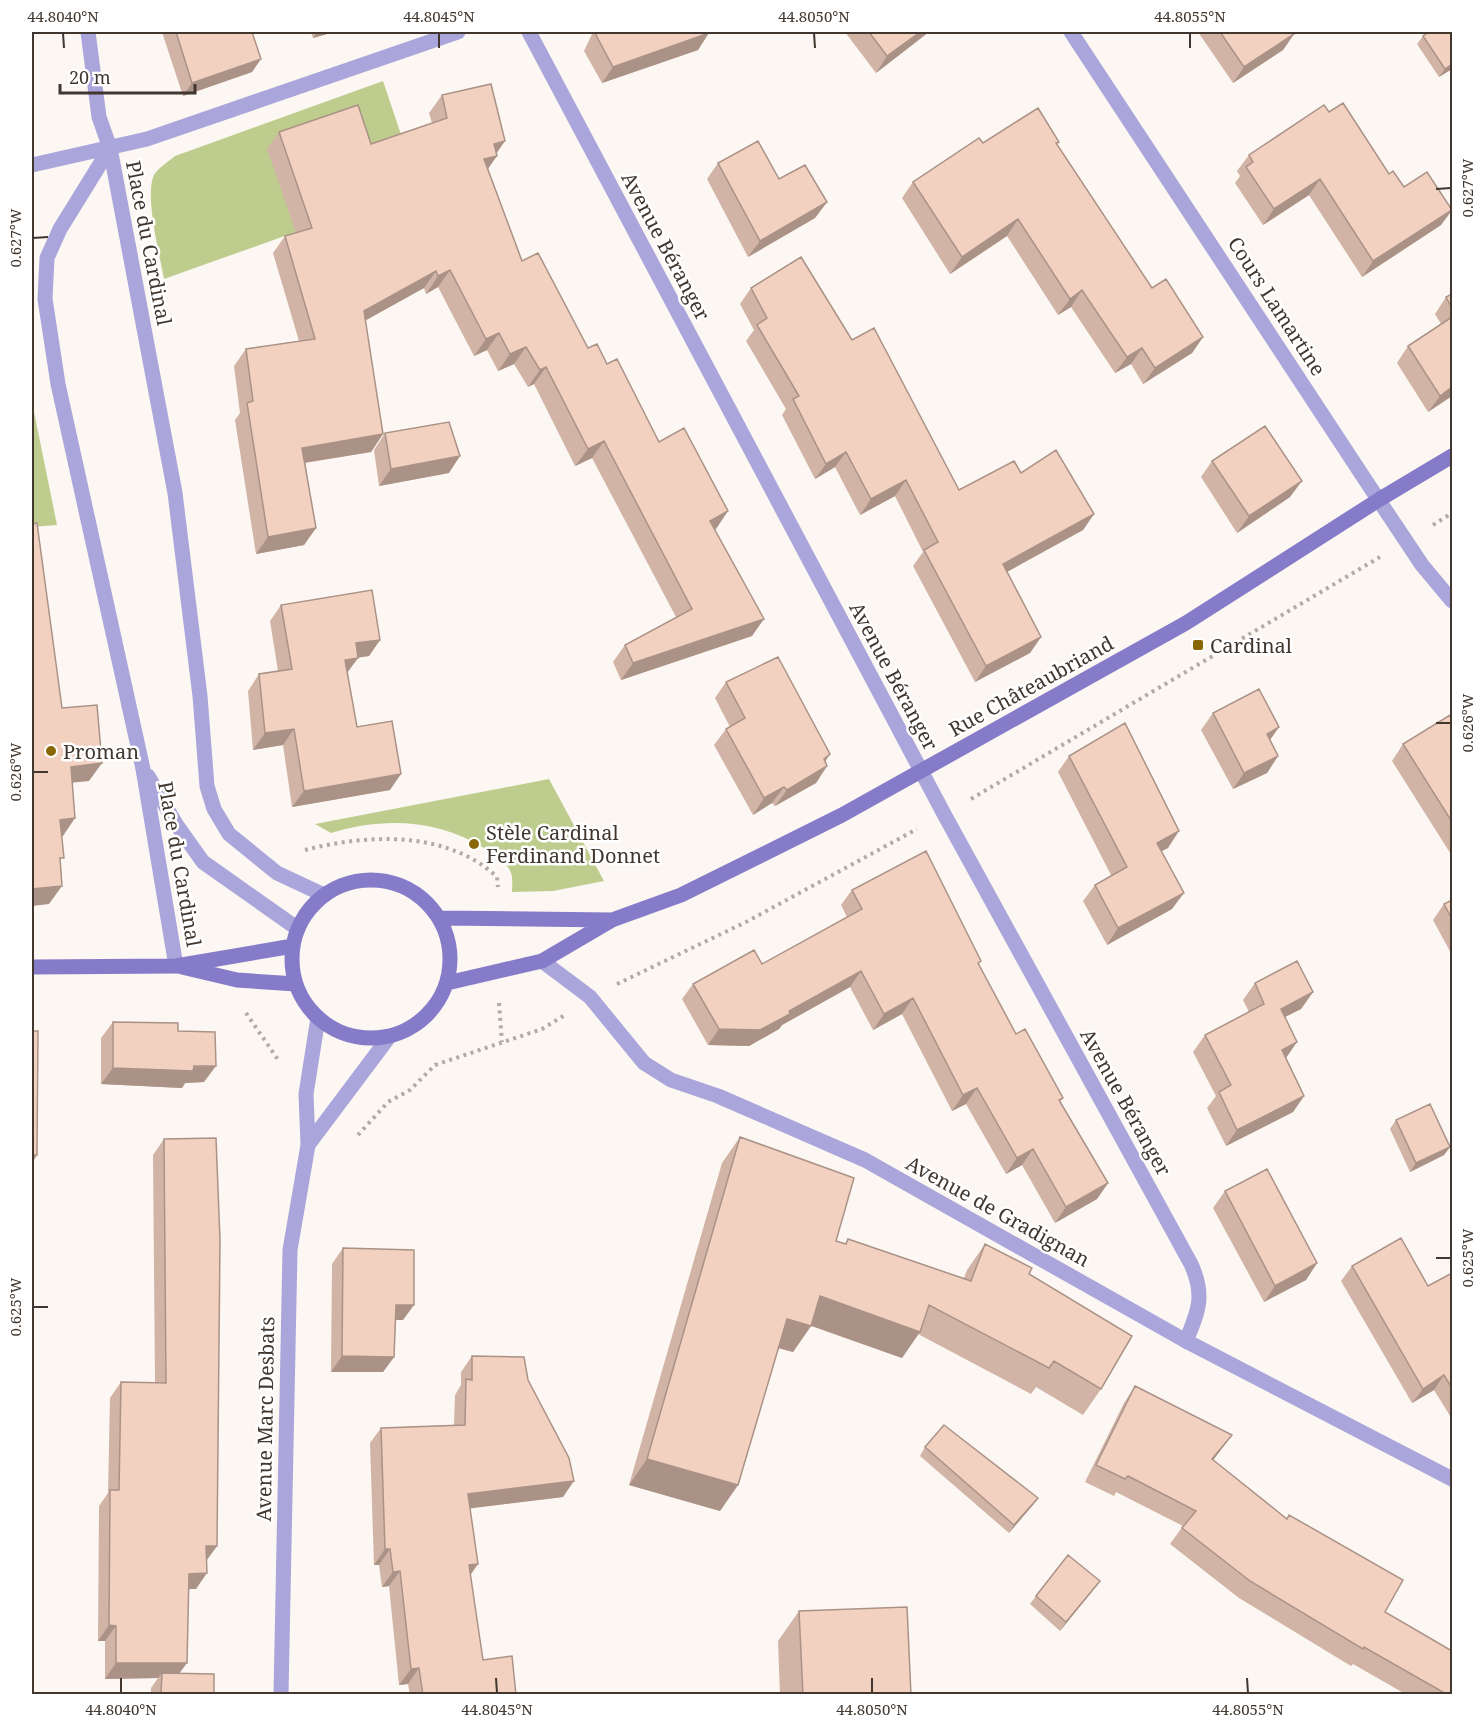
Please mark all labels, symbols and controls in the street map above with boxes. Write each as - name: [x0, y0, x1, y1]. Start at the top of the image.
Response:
- text: 44.8040°N: [27, 6, 99, 26]
- text: 44.8045°N: [403, 6, 475, 26]
- text: 44.8050°N: [778, 6, 850, 26]
- text: 44.8055°N: [1154, 6, 1226, 26]
- scale bar: [60, 57, 195, 95]
- text: 20 m: [69, 65, 111, 89]
- street label: Place du Cardinal: [120, 158, 178, 328]
- text: 0.627°W: [1457, 158, 1477, 218]
- street label: Avenue Béranger: [615, 167, 717, 325]
- text: 0.627°W: [5, 208, 25, 268]
- street label: Cours Lamartine: [1222, 231, 1332, 381]
- street label: Avenue Béranger: [843, 597, 945, 755]
- street label: Rue Châteaubriand: [944, 630, 1118, 742]
- place label: Cardinal: [1210, 632, 1292, 659]
- marker: Cardinal: [1191, 638, 1205, 652]
- text: 0.626°W: [1457, 693, 1477, 753]
- place label: Proman: [63, 738, 139, 765]
- text: 0.626°W: [5, 742, 25, 802]
- marker: Proman: [44, 744, 58, 758]
- street label: Place du Cardinal: [152, 779, 208, 949]
- place label: Stèle Cardinal Ferdinand Donnet: [486, 819, 660, 869]
- marker: Stèle Cardinal Ferdinand Donnet: [467, 837, 481, 851]
- street label: Avenue Béranger: [1074, 1024, 1178, 1181]
- street label: Avenue de Gradignan: [901, 1149, 1095, 1273]
- text: 0.625°W: [1457, 1228, 1477, 1288]
- text: 0.625°W: [5, 1277, 25, 1337]
- street label: Avenue Marc Desbats: [250, 1316, 280, 1522]
- text: 44.8040°N: [85, 1699, 157, 1719]
- text: 44.8045°N: [461, 1699, 533, 1719]
- text: 44.8050°N: [836, 1699, 908, 1719]
- text: 44.8055°N: [1212, 1699, 1284, 1719]

